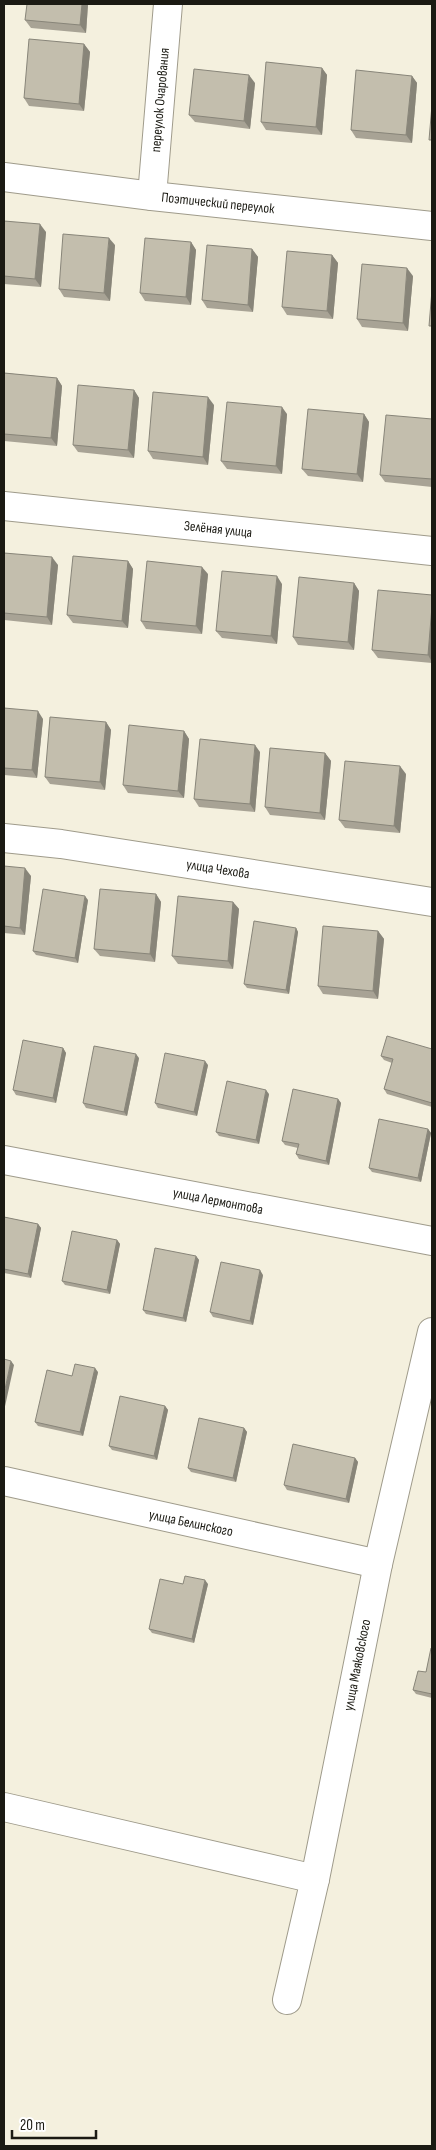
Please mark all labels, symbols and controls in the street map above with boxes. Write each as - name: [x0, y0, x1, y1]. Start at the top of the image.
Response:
- street label: переулок Очарования: [147, 47, 173, 153]
- street label: Поэтический переулок: [161, 189, 276, 217]
- street label: Зелёная улица: [183, 517, 253, 541]
- street label: улица Чехова: [185, 856, 251, 882]
- street label: улица Лермонтова: [171, 1184, 265, 1218]
- street label: улица Белинского: [147, 1506, 235, 1540]
- street label: улица Маяковского: [340, 1618, 374, 1712]
- scale bar: [12, 2108, 96, 2140]
- text: 20 m: [20, 2116, 45, 2135]

